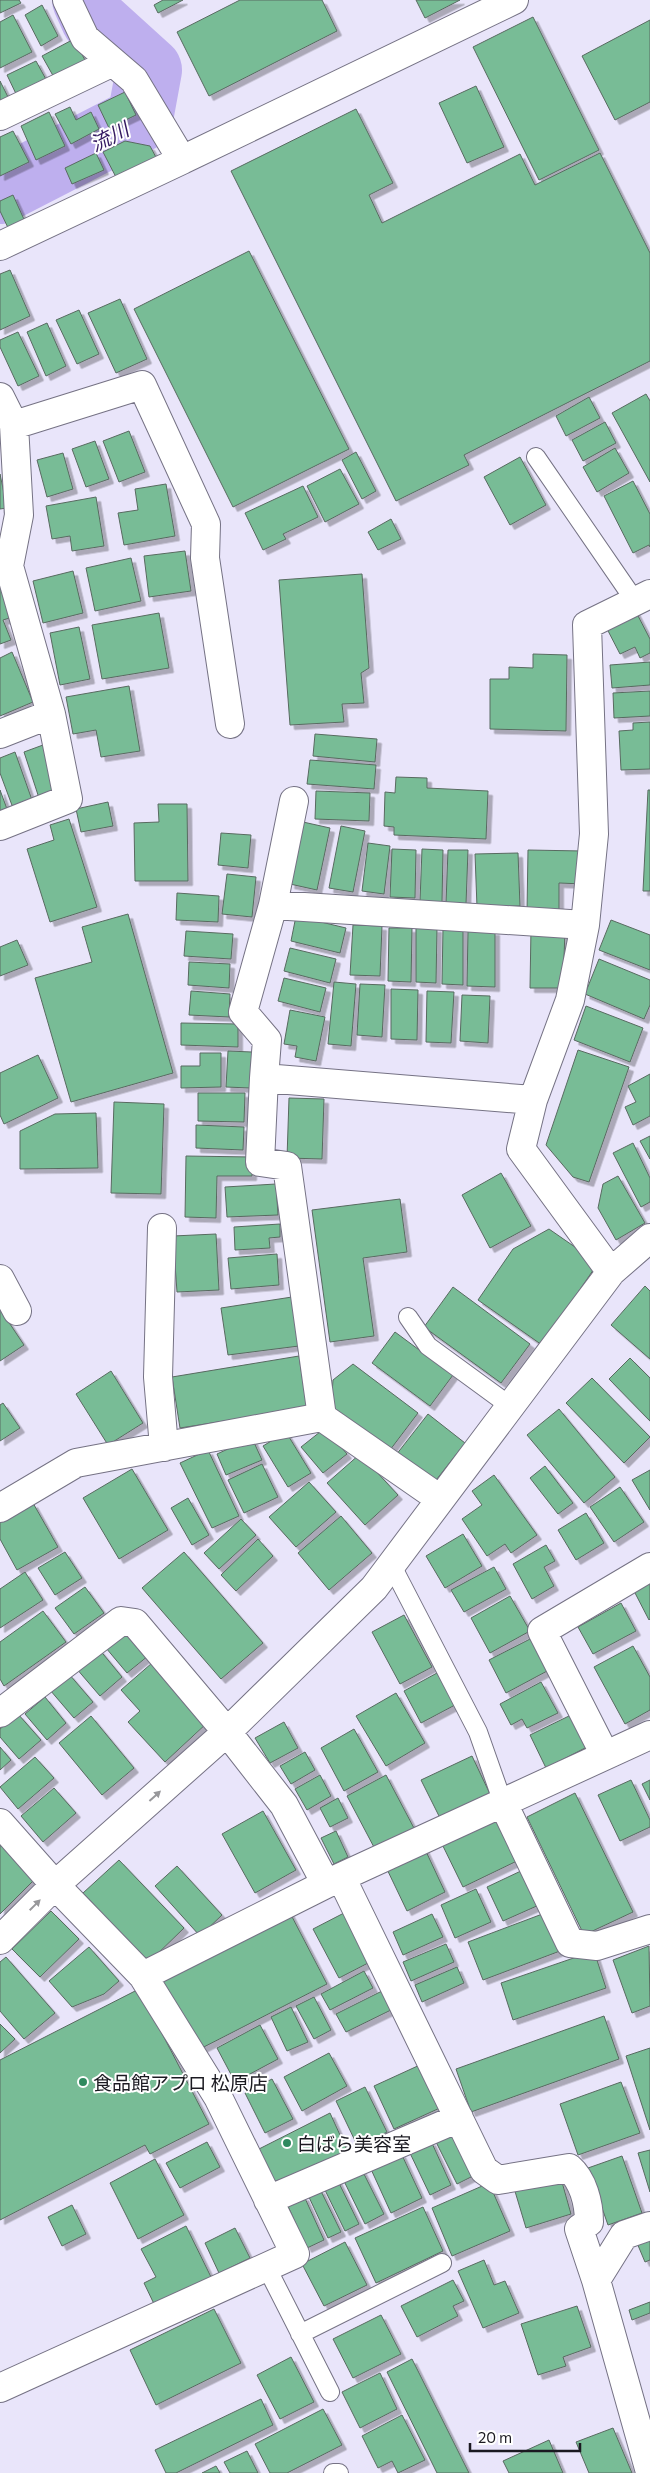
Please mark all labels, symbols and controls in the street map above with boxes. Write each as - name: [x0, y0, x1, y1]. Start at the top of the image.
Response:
- water label: 流川: [86, 115, 134, 156]
- one-way arrow: [148, 1790, 160, 1802]
- one-way arrow: [28, 1900, 40, 1912]
- place label: 食品館アプロ 松原店: [93, 2071, 268, 2094]
- marker: 食品館アプロ 松原店: [77, 2076, 89, 2088]
- place label: 白ばら美容室: [297, 2132, 411, 2155]
- marker: 白ばら美容室: [281, 2137, 293, 2149]
- scale bar: [470, 2420, 580, 2452]
- text: 20 m: [478, 2428, 512, 2446]

